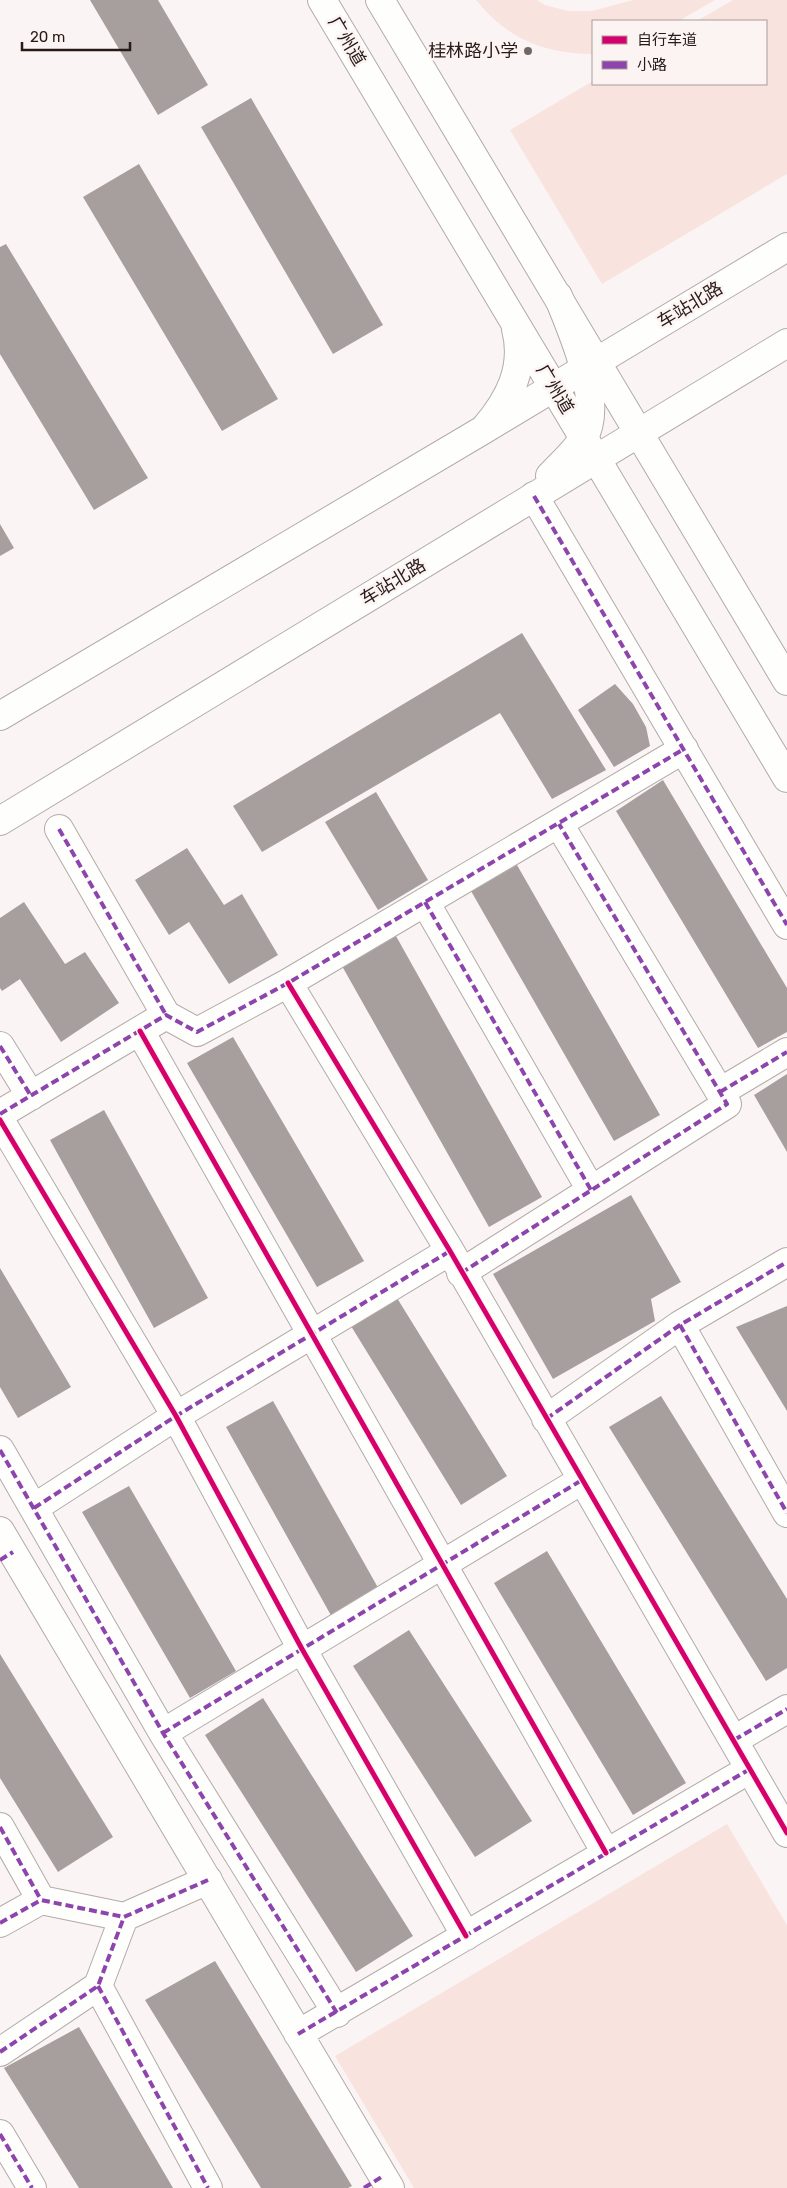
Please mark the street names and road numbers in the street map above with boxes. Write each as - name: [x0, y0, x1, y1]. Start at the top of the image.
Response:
- street label: 广州道: [324, 12, 370, 70]
- street label: 车站北路: [653, 277, 727, 333]
- street label: 广州道: [532, 360, 578, 418]
- street label: 车站北路: [356, 554, 430, 610]

